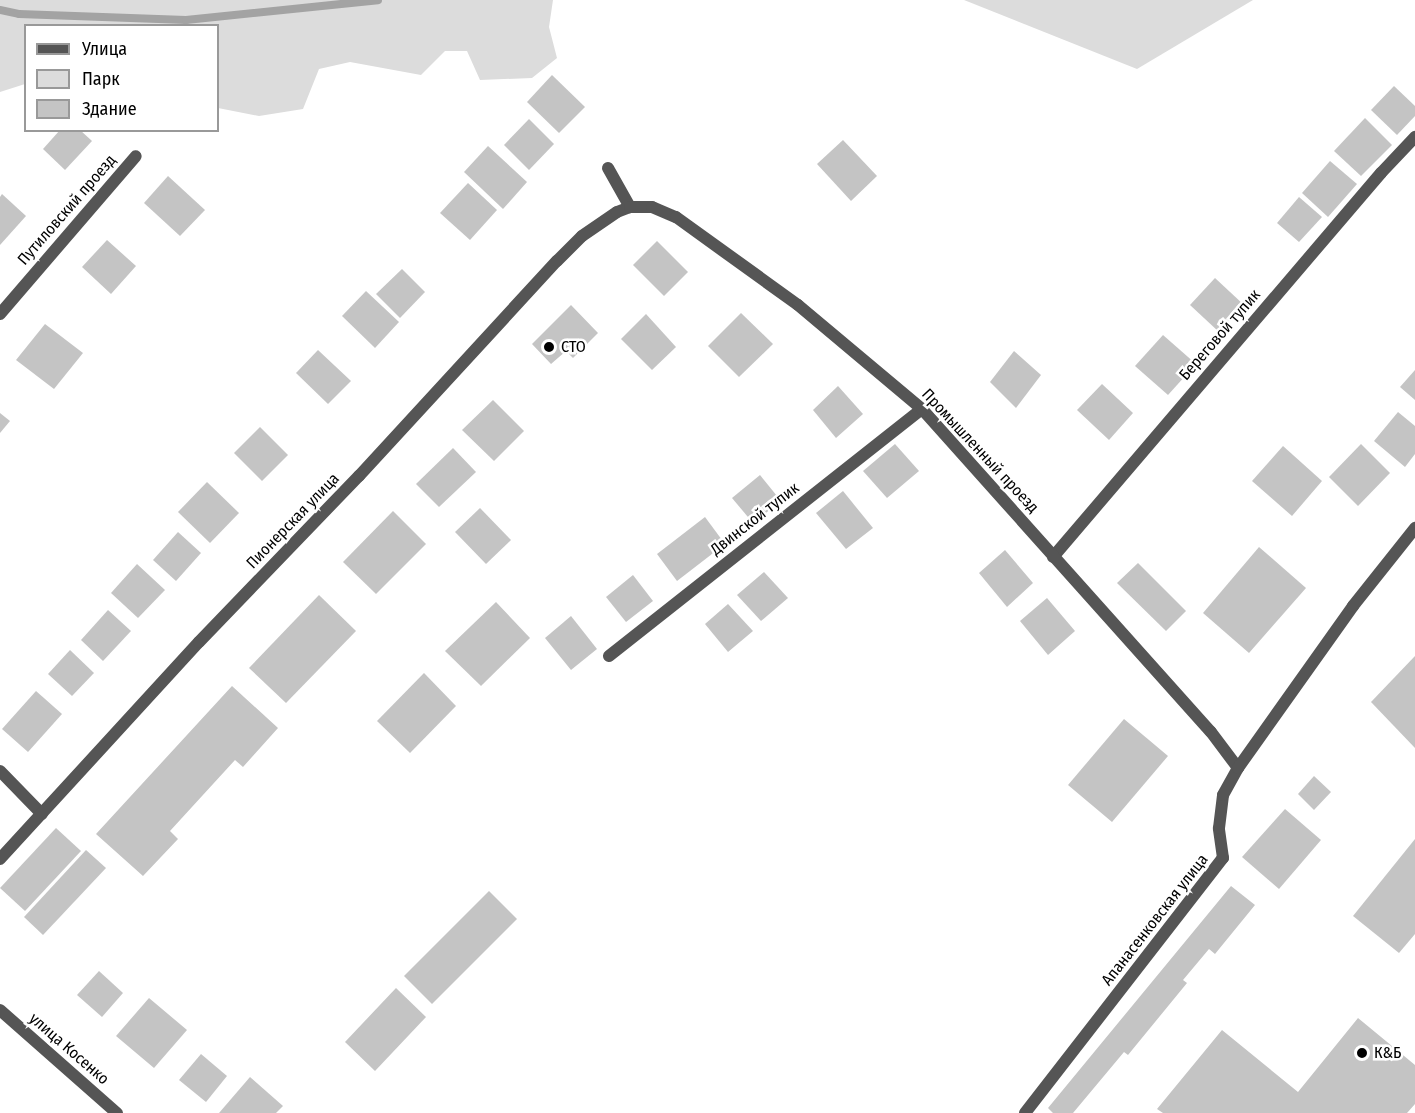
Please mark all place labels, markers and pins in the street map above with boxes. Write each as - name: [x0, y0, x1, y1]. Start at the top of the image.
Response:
- place label: СТО: [561, 337, 586, 357]
- marker: СТО: [542, 340, 556, 354]
- place label: К&Б: [1374, 1043, 1401, 1063]
- marker: К&Б: [1355, 1046, 1369, 1060]

